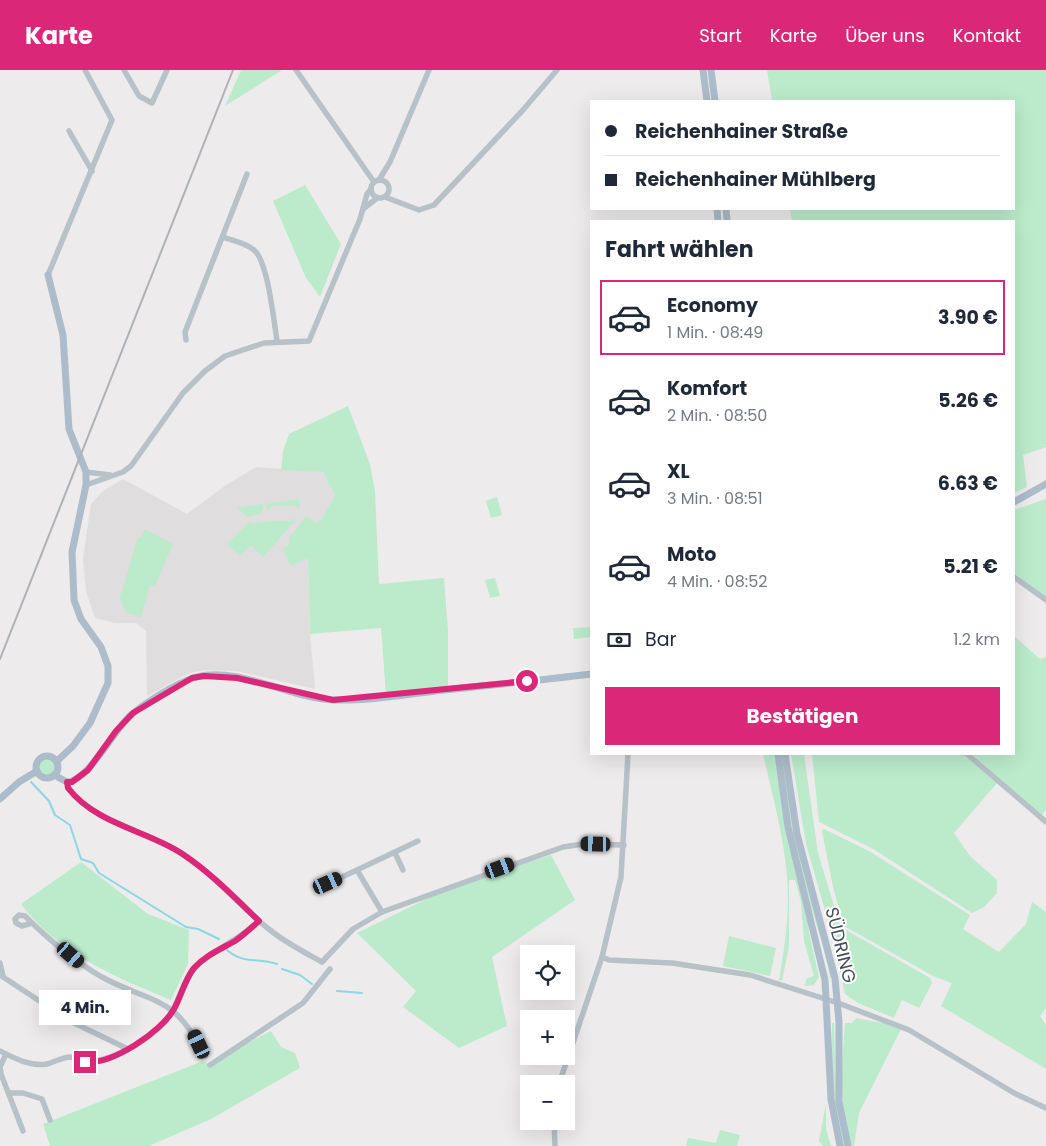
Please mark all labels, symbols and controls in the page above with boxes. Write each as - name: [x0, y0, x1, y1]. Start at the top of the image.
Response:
- text: Karte: [25, 19, 93, 52]
- text: Start: [699, 23, 742, 48]
- text: Karte: [770, 23, 817, 48]
- text: Über uns: [845, 23, 925, 48]
- text: Kontakt: [953, 23, 1021, 48]
- text: Reichenhainer Straße: [635, 118, 848, 145]
- text: Reichenhainer Mühlberg: [635, 166, 876, 193]
- text: Fahrt wählen: [605, 234, 754, 265]
- text: Economy: [667, 292, 758, 319]
- icon: car: [607, 295, 652, 340]
- text: 3.90 €: [938, 304, 998, 331]
- text: 1 Min. · 08:49: [667, 321, 763, 344]
- text: Komfort: [667, 375, 747, 402]
- icon: car: [607, 378, 652, 423]
- text: 5.26 €: [938, 387, 998, 414]
- text: 2 Min. · 08:50: [667, 404, 767, 427]
- text: XL: [667, 458, 690, 485]
- icon: car: [607, 461, 652, 506]
- text: 6.63 €: [938, 470, 998, 497]
- text: 3 Min. · 08:51: [667, 487, 763, 510]
- text: Moto: [667, 541, 716, 568]
- icon: car: [607, 544, 652, 589]
- text: 5.21 €: [943, 553, 998, 580]
- text: 4 Min. · 08:52: [667, 570, 767, 593]
- icon: cash: [605, 626, 633, 654]
- text: Bar: [645, 626, 677, 653]
- text: 1.2 km: [953, 628, 1000, 651]
- route start: [516, 670, 538, 692]
- button: Bestätigen: [605, 687, 1000, 745]
- car: [580, 836, 611, 852]
- car: [483, 856, 516, 880]
- car: [311, 870, 344, 896]
- street label: SÜDRING: [819, 904, 863, 986]
- car: [54, 939, 87, 971]
- map controls: [520, 945, 575, 1130]
- button: locate: [520, 945, 575, 1000]
- callout: 4 Min.: [39, 990, 131, 1024]
- text: 4 Min.: [61, 996, 109, 1019]
- button: +: [520, 1010, 575, 1065]
- car: [185, 1027, 212, 1061]
- route end: [74, 1051, 96, 1073]
- button: −: [520, 1075, 575, 1130]

